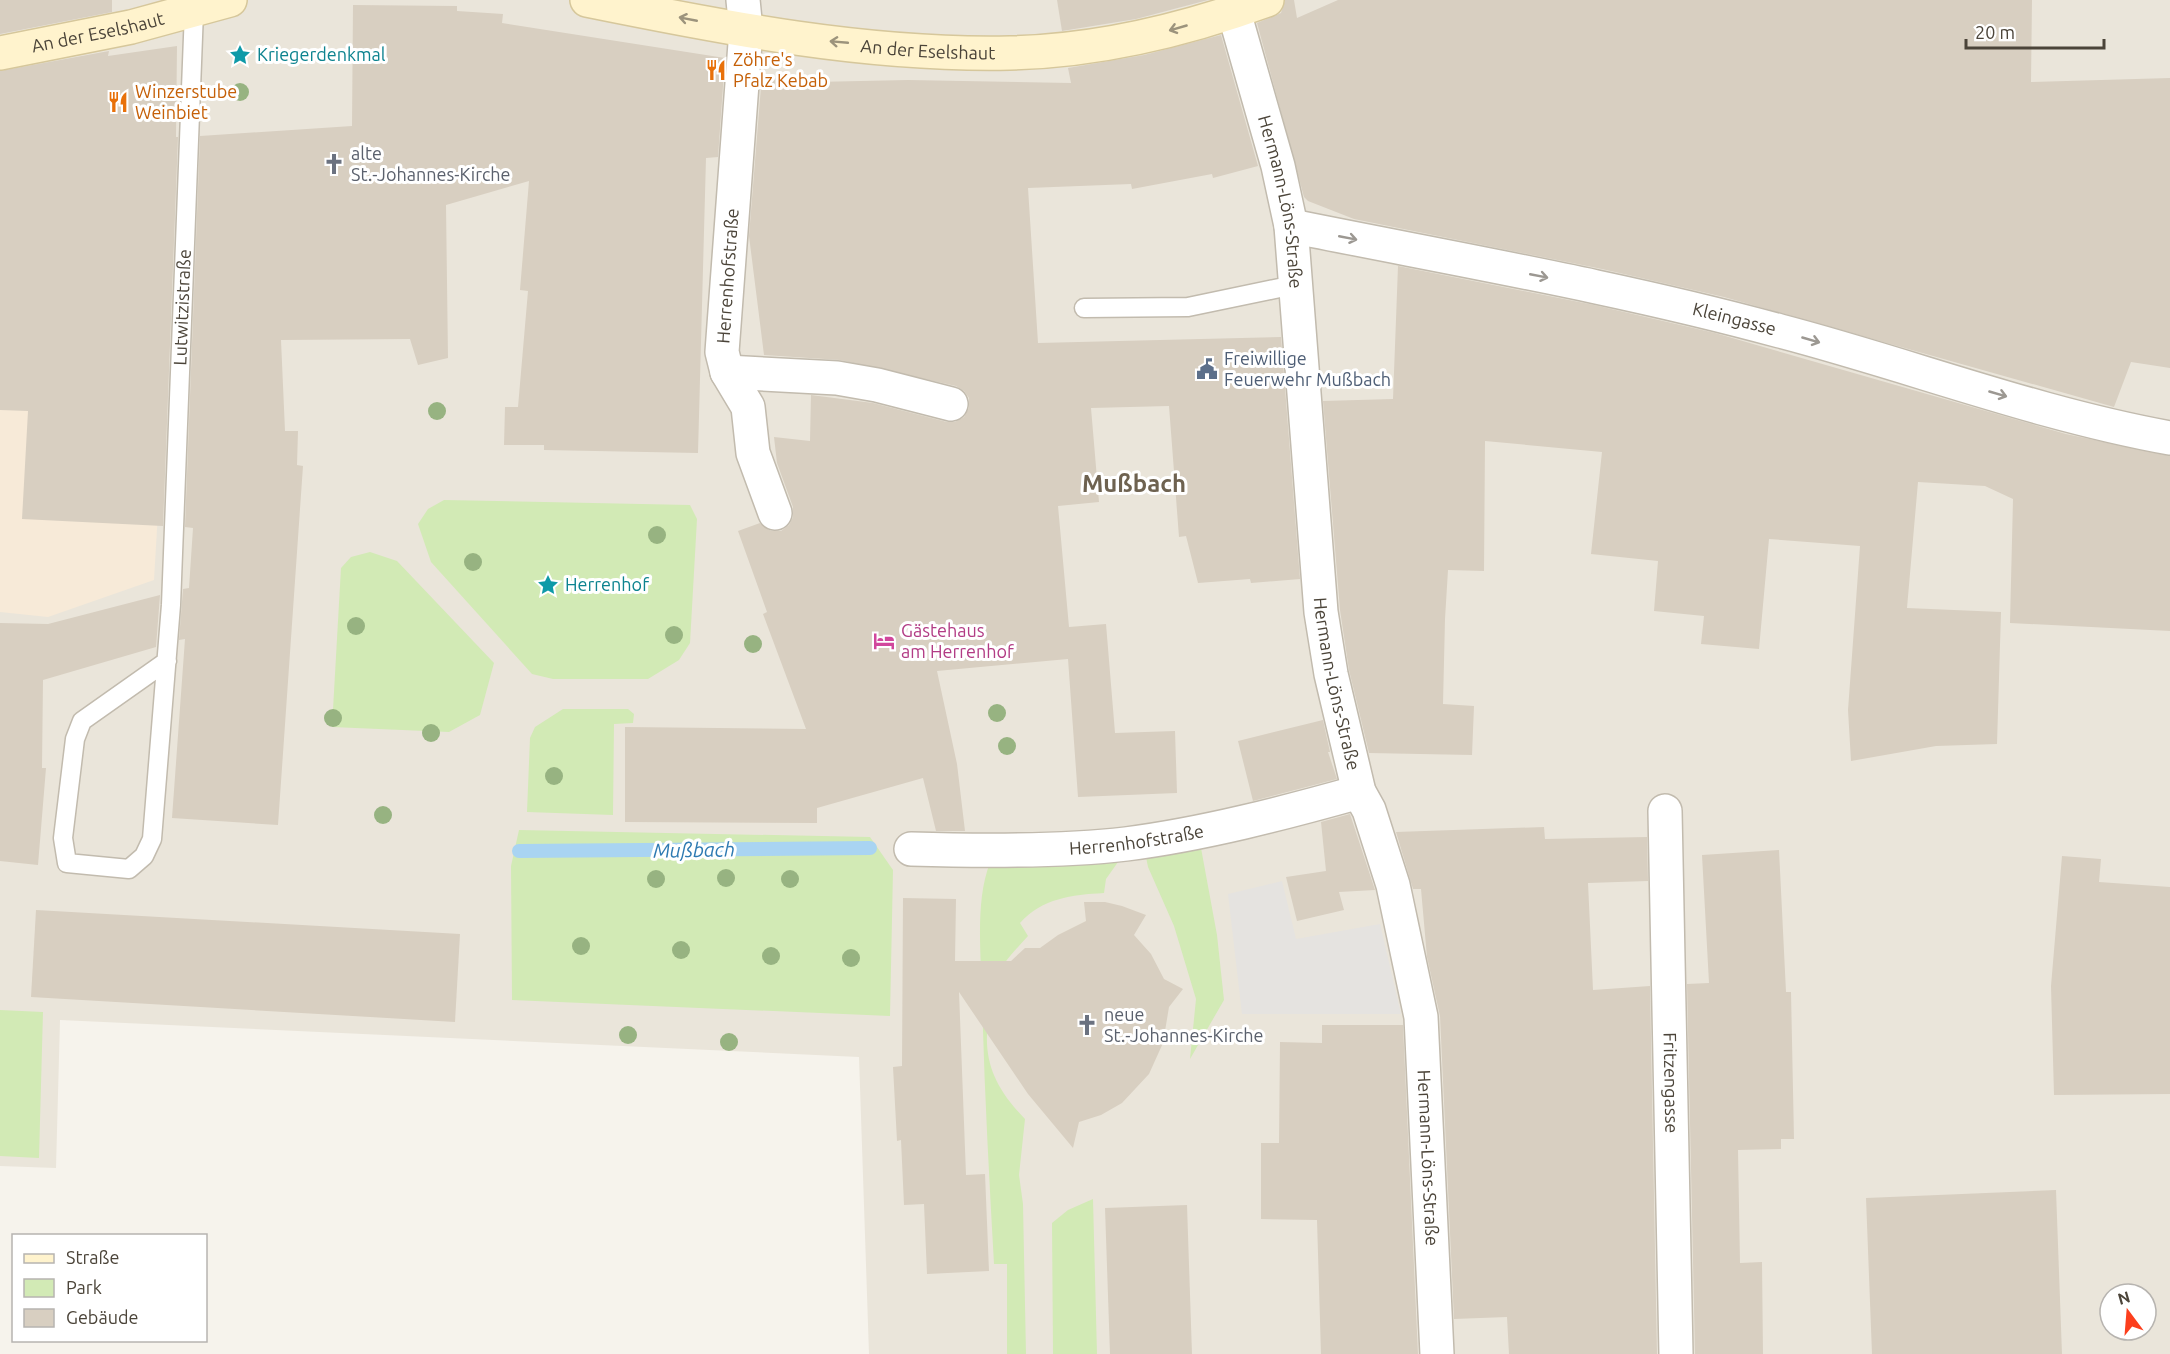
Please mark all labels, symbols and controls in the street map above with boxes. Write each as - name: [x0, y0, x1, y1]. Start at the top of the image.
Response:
- street label: An der Eselshaut: [30, 7, 166, 55]
- scale bar: [1966, 12, 2104, 50]
- one-way arrow: [679, 13, 698, 24]
- text: 20 m: [1975, 22, 2015, 42]
- one-way arrow: [1169, 23, 1188, 34]
- street label: An der Eselshaut: [860, 35, 995, 62]
- one-way arrow: [829, 36, 849, 47]
- place icon: Kriegerdenkmal: [228, 43, 252, 67]
- place label: Kriegerdenkmal: [257, 44, 386, 64]
- place label: Zöhre's Pfalz Kebab: [733, 49, 828, 90]
- restaurant icon: Zöhre's Pfalz Kebab: [704, 58, 728, 82]
- place label: Winzerstube Weinbiet: [135, 81, 237, 122]
- restaurant icon: Winzerstube Weinbiet: [106, 90, 130, 114]
- street label: Hermann-Löns-Straße: [1255, 113, 1307, 289]
- place label: alte St.-Johannes-Kirche: [351, 143, 511, 184]
- church icon: alte St.-Johannes-Kirche: [322, 152, 346, 176]
- street label: Herrenhofstraße: [712, 208, 742, 344]
- one-way arrow: [1338, 233, 1358, 244]
- street label: Lutwitzistraße: [169, 249, 194, 366]
- one-way arrow: [1529, 271, 1549, 282]
- street label: Kleingasse: [1691, 298, 1778, 338]
- one-way arrow: [1801, 334, 1820, 346]
- place label: Freiwillige Feuerwehr Mußbach: [1224, 348, 1391, 389]
- public building icon: Freiwillige Feuerwehr Mußbach: [1195, 357, 1219, 381]
- one-way arrow: [1988, 389, 2007, 400]
- district label: Mußbach: [1082, 470, 1186, 497]
- place icon: Herrenhof: [536, 573, 560, 597]
- place label: Herrenhof: [565, 574, 649, 594]
- street label: Hermann-Löns-Straße: [1311, 596, 1364, 772]
- place label: Gästehaus am Herrenhof: [901, 620, 1014, 661]
- hotel icon: Gästehaus am Herrenhof: [872, 629, 896, 653]
- street label: Herrenhofstraße: [1068, 820, 1205, 858]
- water label: Mußbach: [653, 837, 735, 862]
- place label: neue St.-Johannes-Kirche: [1104, 1004, 1264, 1045]
- church icon: neue St.-Johannes-Kirche: [1075, 1013, 1099, 1037]
- street label: Fritzengasse: [1660, 1032, 1683, 1134]
- street label: Hermann-Löns-Straße: [1415, 1069, 1443, 1246]
- legend: [12, 1234, 207, 1342]
- text: Straße: [66, 1247, 119, 1267]
- text: Park: [66, 1277, 102, 1297]
- north arrow: [2098, 1282, 2158, 1342]
- text: N: [2116, 1287, 2132, 1308]
- text: Gebäude: [66, 1307, 138, 1327]

